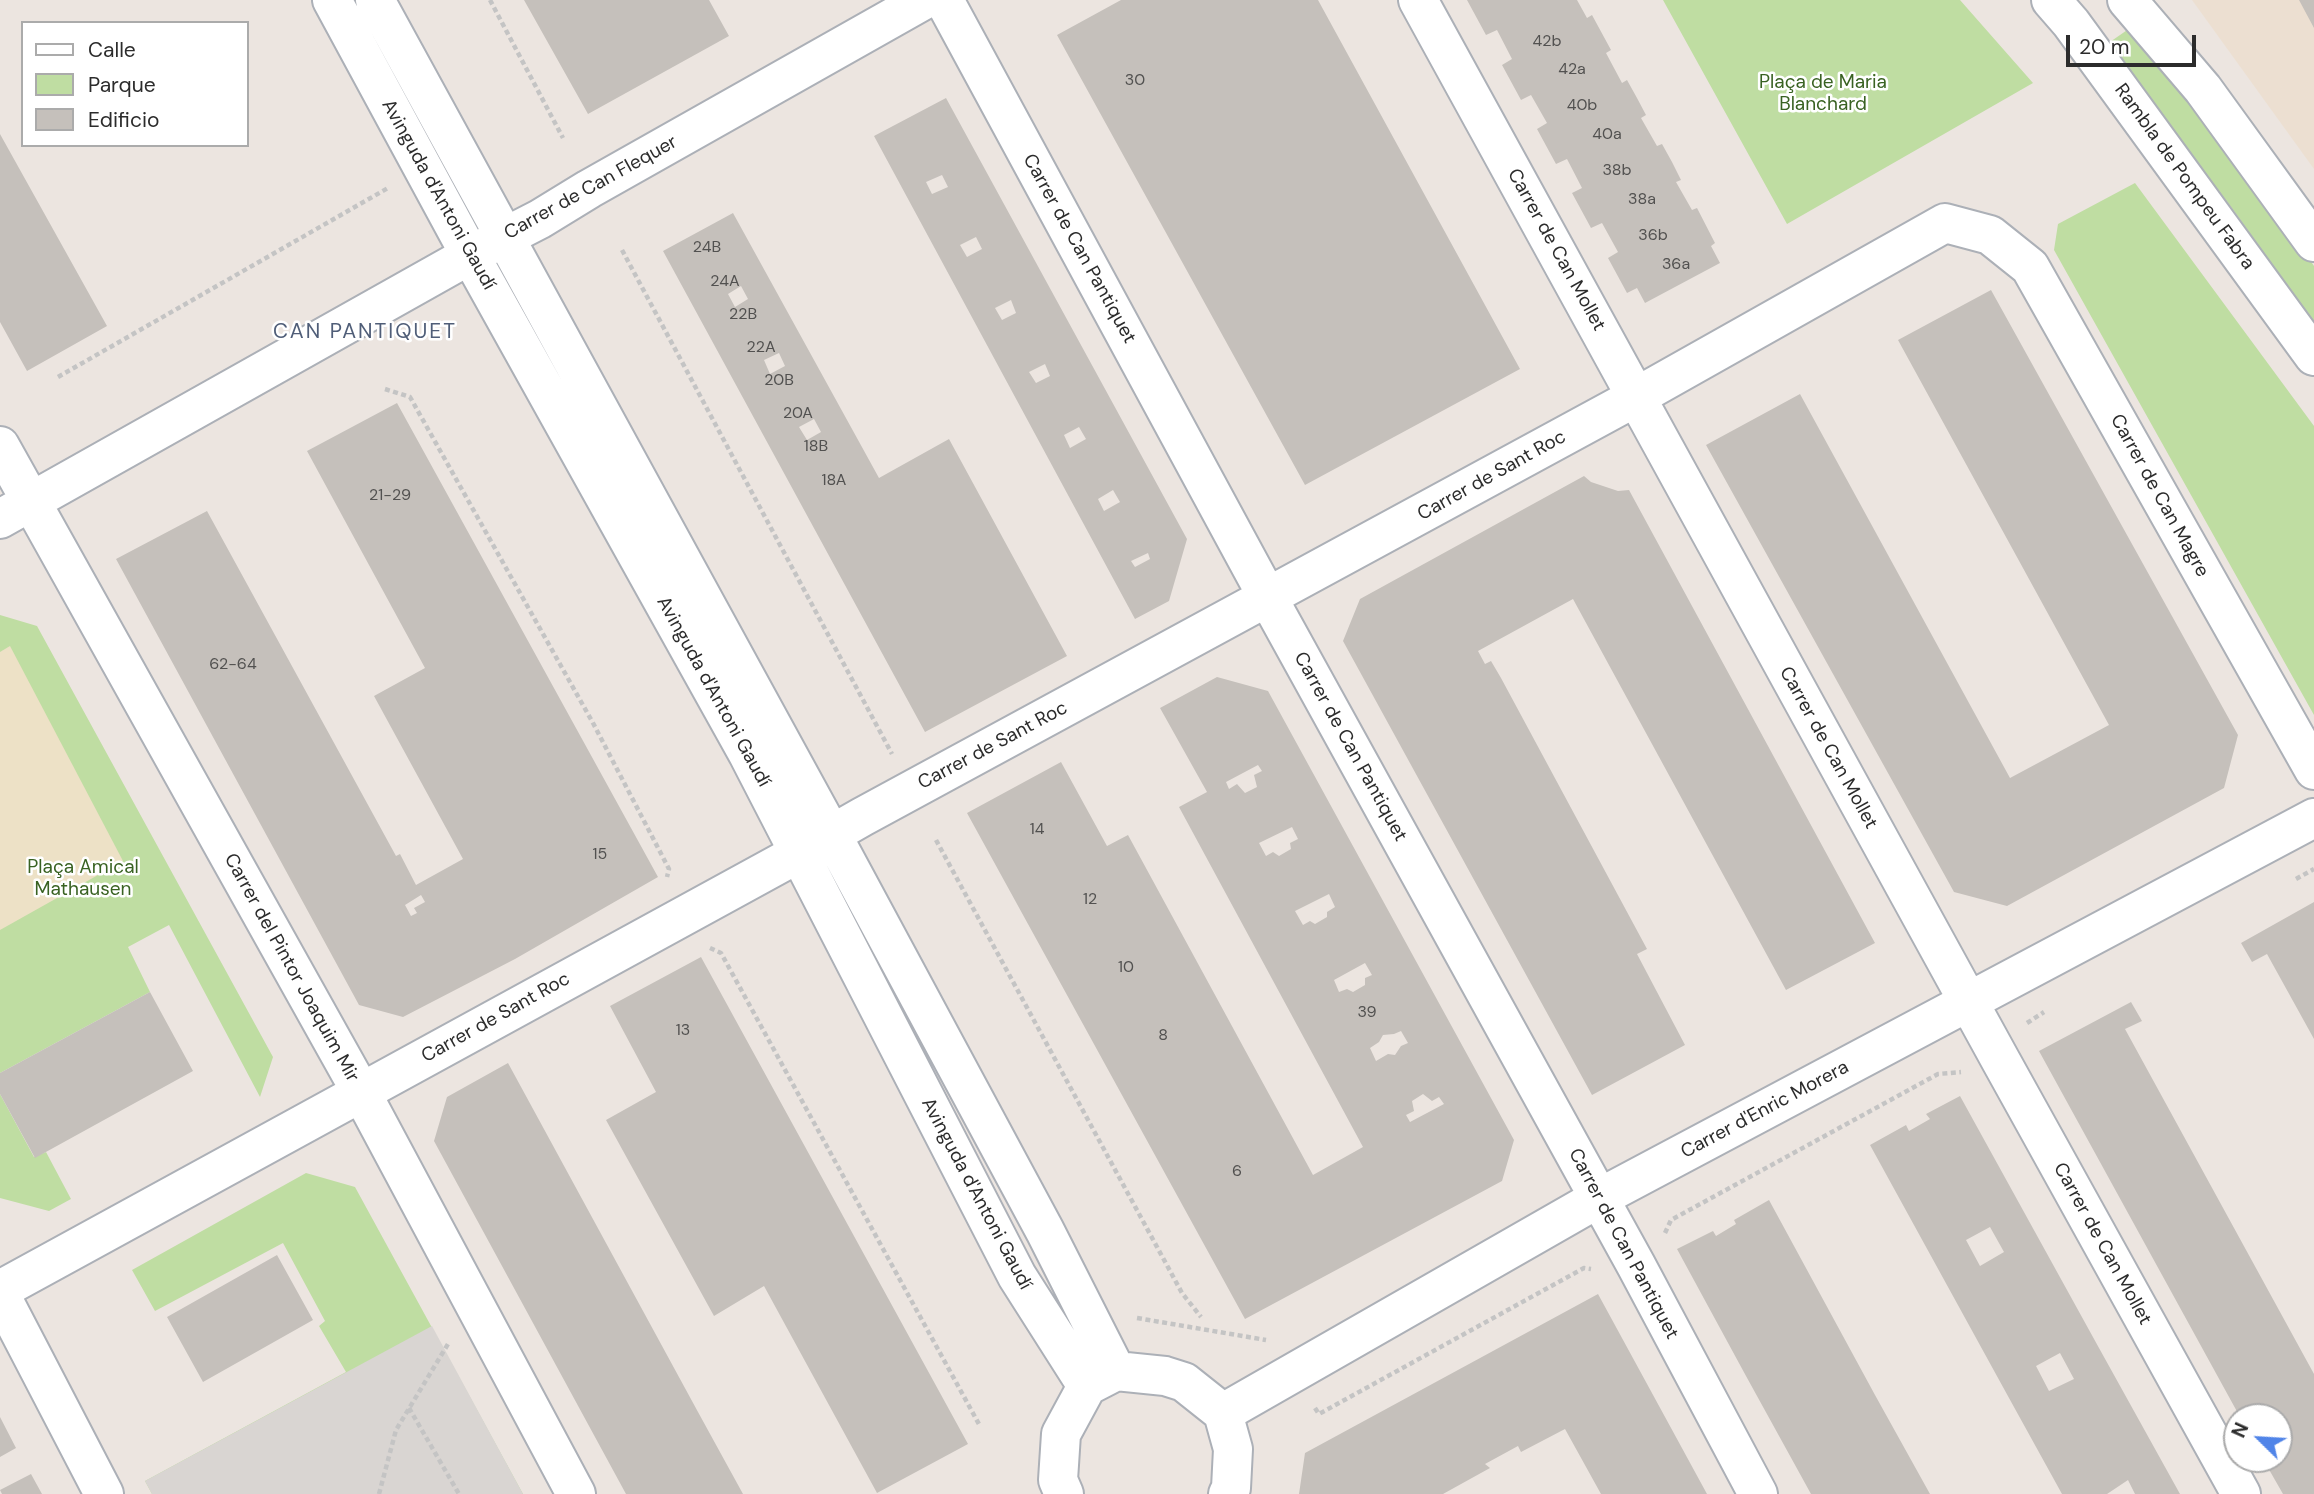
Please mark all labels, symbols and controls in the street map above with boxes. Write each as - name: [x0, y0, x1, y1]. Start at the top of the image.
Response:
- legend: [21, 21, 248, 147]
- scale bar: [2069, 21, 2198, 65]
- house number: 42b: [1533, 32, 1561, 52]
- text: 20 m: [2079, 33, 2130, 61]
- text: Calle: [88, 36, 136, 64]
- house number: 42a: [1558, 60, 1586, 80]
- text: Parque: [88, 71, 156, 99]
- house number: 30: [1125, 71, 1145, 91]
- park label: Plaça de Maria Blanchard: [1759, 72, 1887, 116]
- street label: Rambla de Pompeu Fabra: [2109, 80, 2259, 274]
- street label: Avinguda d'Antoni Gaudí: [376, 96, 500, 294]
- house number: 40b: [1567, 96, 1597, 116]
- text: Edificio: [88, 106, 159, 134]
- house number: 40a: [1592, 125, 1622, 145]
- street label: Carrer de Can Flequer: [501, 131, 681, 245]
- street label: Carrer de Can Pantiquet: [1017, 150, 1141, 348]
- house number: 38b: [1602, 161, 1632, 181]
- street label: Carrer de Can Mollet: [1502, 165, 1610, 335]
- house number: 38a: [1628, 190, 1656, 210]
- house number: 36b: [1638, 226, 1668, 246]
- house number: 24B: [693, 238, 721, 258]
- house number: 36a: [1662, 255, 1690, 275]
- house number: 24A: [710, 272, 740, 292]
- house number: 22B: [729, 305, 757, 325]
- district label: CAN PANTIQUET: [275, 319, 455, 345]
- house number: 22A: [746, 338, 776, 358]
- house number: 20B: [764, 371, 794, 391]
- house number: 20A: [783, 404, 813, 424]
- street label: Carrer de Can Magre: [2105, 411, 2213, 581]
- street label: Carrer de Sant Roc: [1414, 426, 1570, 526]
- house number: 18B: [804, 437, 828, 457]
- house number: 18A: [822, 471, 846, 491]
- house number: 21-29: [369, 486, 411, 506]
- street label: Avinguda d'Antoni Gaudí: [651, 593, 775, 791]
- street label: Carrer de Can Pantiquet: [1288, 648, 1412, 846]
- house number: 62-64: [209, 655, 257, 675]
- street label: Carrer de Can Mollet: [1774, 663, 1882, 833]
- street label: Carrer de Sant Roc: [914, 697, 1072, 795]
- house number: 14: [1030, 820, 1044, 840]
- house number: 15: [593, 845, 607, 865]
- street label: Carrer del Pintor Joaquim Mir: [219, 850, 363, 1086]
- park label: Plaça Amical Mathausen: [27, 857, 139, 901]
- house number: 12: [1083, 890, 1097, 910]
- house number: 10: [1118, 958, 1134, 978]
- street label: Carrer de Sant Roc: [418, 968, 574, 1068]
- house number: 39: [1357, 1003, 1377, 1023]
- house number: 13: [676, 1021, 690, 1041]
- house number: 8: [1158, 1026, 1168, 1046]
- street label: Carrer d'Enric Morera: [1677, 1056, 1853, 1164]
- street label: Avinguda d'Antoni Gaudí: [916, 1094, 1036, 1294]
- street label: Carrer de Can Pantiquet: [1563, 1145, 1683, 1343]
- street label: Carrer de Can Mollet: [2048, 1159, 2156, 1329]
- house number: 6: [1232, 1162, 1242, 1182]
- north arrow: [2223, 1403, 2293, 1473]
- text: N: [2226, 1419, 2254, 1441]

